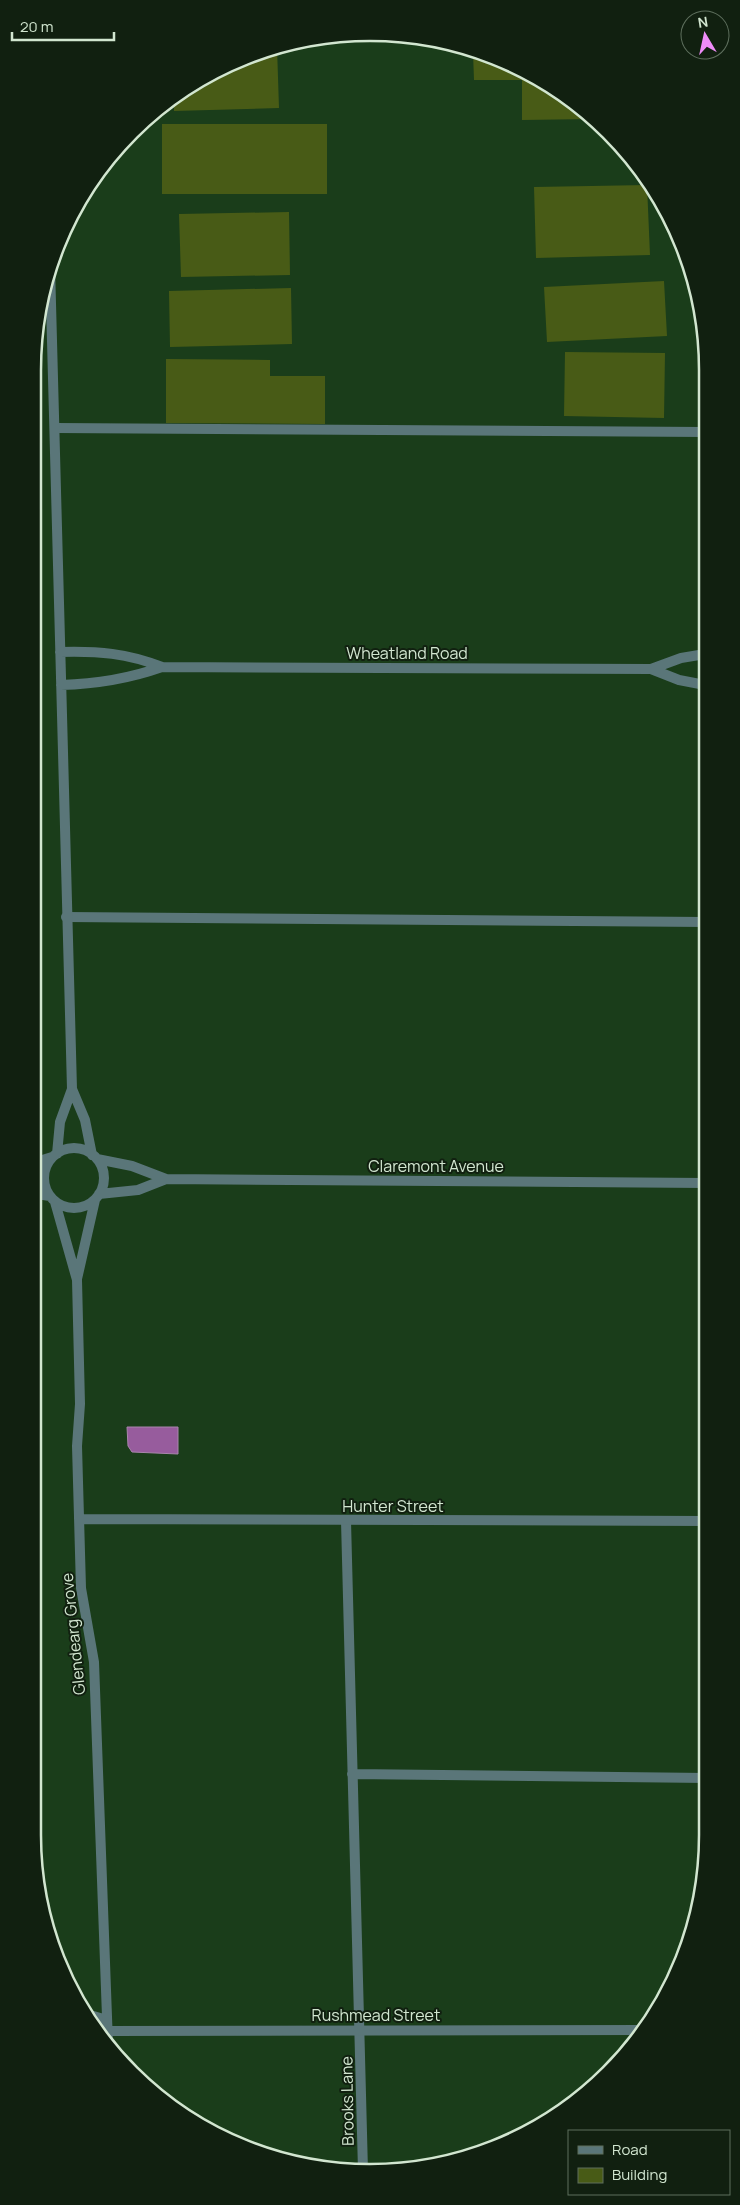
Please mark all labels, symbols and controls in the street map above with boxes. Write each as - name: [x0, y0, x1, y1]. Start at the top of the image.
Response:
- scale bar: [12, 10, 115, 42]
- north arrow: [680, 10, 730, 60]
- text: N: [696, 11, 709, 32]
- text: 20 m: [20, 16, 53, 37]
- street label: Wheatland Road: [346, 642, 468, 664]
- street label: Claremont Avenue: [368, 1155, 504, 1177]
- street label: Hunter Street: [342, 1495, 444, 1517]
- street label: Glendearg Grove: [56, 1572, 90, 1696]
- street label: Rushmead Street: [312, 2004, 440, 2026]
- street label: Brooks Lane: [335, 2056, 359, 2146]
- legend: [568, 2130, 730, 2195]
- text: Road: [612, 2139, 648, 2160]
- text: Building: [612, 2164, 667, 2185]

